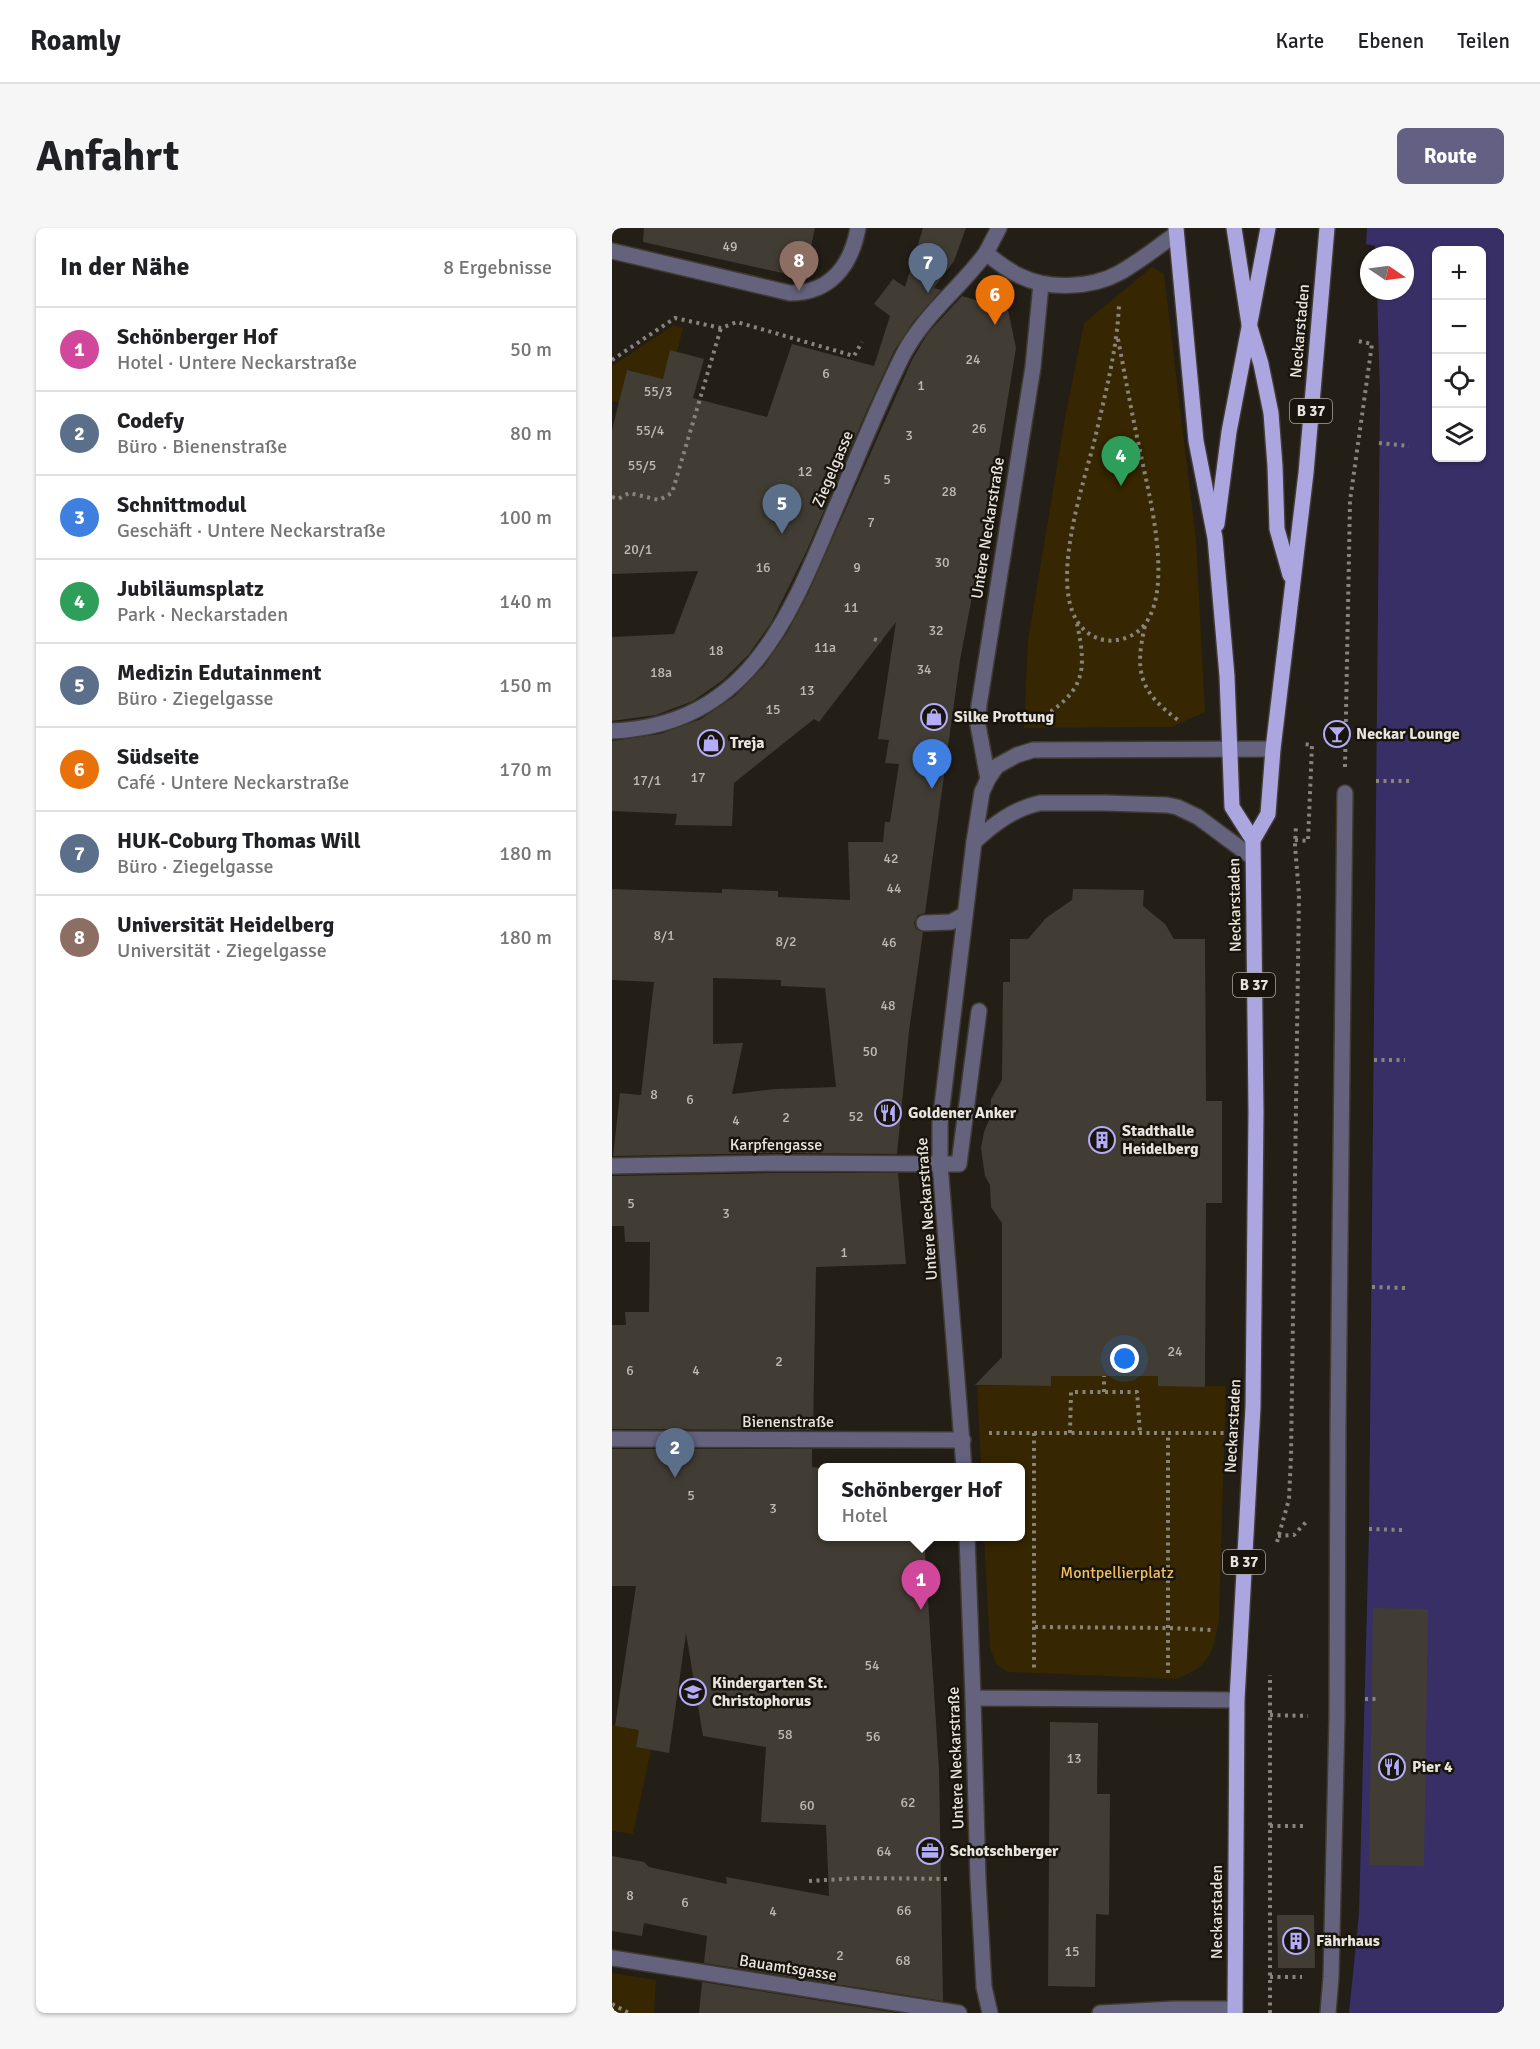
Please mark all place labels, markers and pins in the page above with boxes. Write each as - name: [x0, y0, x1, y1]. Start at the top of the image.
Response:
- pin: 8: [780, 242, 819, 291]
- pin: 7: [908, 244, 948, 293]
- pin: 6: [976, 276, 1015, 325]
- pin: 4: [1102, 436, 1140, 486]
- pin: 5: [762, 484, 802, 534]
- shop icon: Silke Prottung: [919, 702, 949, 732]
- place label: Silke Prottung: [954, 707, 1054, 727]
- bar icon: Neckar Lounge: [1322, 719, 1352, 749]
- place label: Neckar Lounge: [1356, 724, 1460, 744]
- shop icon: Treja: [696, 728, 726, 758]
- place label: Treja: [730, 733, 765, 753]
- pin: 3: [912, 740, 952, 789]
- restaurant icon: Goldener Anker: [873, 1098, 903, 1128]
- place label: Goldener Anker: [908, 1103, 1017, 1123]
- place label: Stadthalle Heidelberg: [1122, 1121, 1199, 1159]
- building icon: Stadthalle Heidelberg: [1087, 1125, 1117, 1155]
- pin: 2: [656, 1428, 694, 1478]
- pin: 1: [902, 1560, 940, 1610]
- place label: Kindergarten St. Christophorus: [712, 1673, 828, 1711]
- school or university icon: Kindergarten St. Christophorus: [678, 1677, 708, 1707]
- restaurant icon: Pier 4: [1377, 1752, 1407, 1782]
- place label: Pier 4: [1412, 1757, 1453, 1777]
- office icon: Schotschberger: [915, 1836, 945, 1866]
- place label: Schotschberger: [950, 1841, 1059, 1861]
- building icon: Fährhaus: [1281, 1926, 1311, 1956]
- place label: Fährhaus: [1316, 1931, 1380, 1951]

